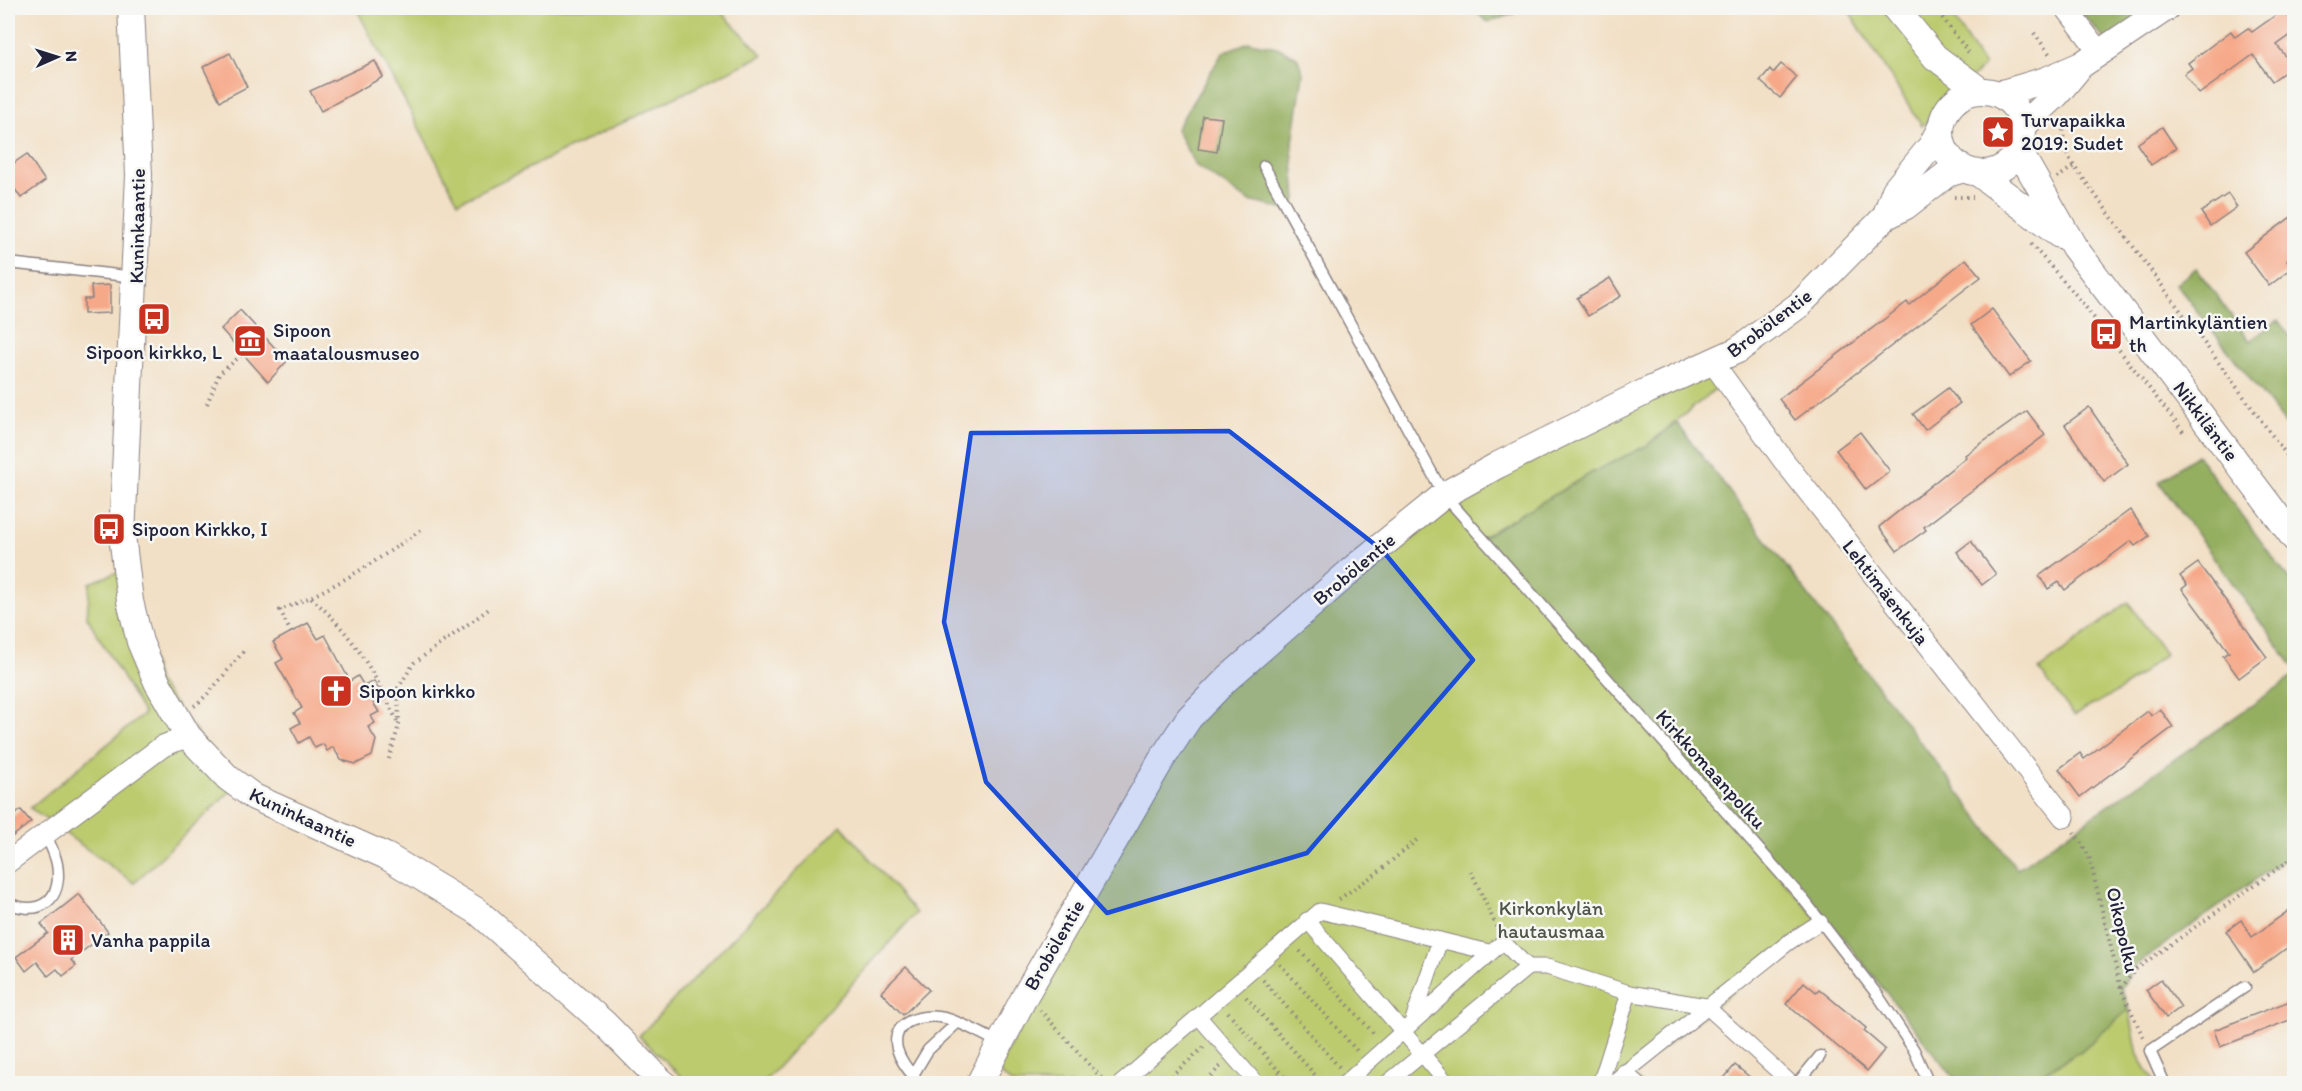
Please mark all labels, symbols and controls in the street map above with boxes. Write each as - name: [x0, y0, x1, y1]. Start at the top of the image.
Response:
- north arrow: [27, 27, 87, 87]
- text: N: [62, 50, 81, 62]
- place label: Turvapaikka 2019: Sudet: [2021, 108, 2126, 155]
- place icon: Turvapaikka 2019: Sudet: [1980, 114, 2016, 150]
- street label: Kuninkaantie: [124, 168, 150, 284]
- street label: Brobölentie: [1722, 283, 1816, 363]
- bus stop icon: Sipoon kirkko, L: [136, 301, 172, 337]
- place label: Martinkyläntien th: [2129, 310, 2268, 357]
- bus stop icon: Martinkyläntien th: [2088, 316, 2124, 352]
- place label: Sipoon maatalousmuseo: [273, 318, 420, 365]
- museum icon: Sipoon maatalousmuseo: [232, 323, 268, 359]
- place label: Sipoon kirkko, L: [86, 340, 222, 364]
- street label: Nikkiläntie: [2168, 376, 2244, 466]
- bus stop icon: Sipoon Kirkko, I: [91, 511, 127, 547]
- place label: Sipoon Kirkko, I: [132, 517, 268, 541]
- street label: Brobölentie: [1308, 528, 1400, 610]
- street label: Lehtimäenkuja: [1837, 534, 1935, 650]
- church icon: Sipoon kirkko: [318, 673, 354, 709]
- place label: Sipoon kirkko: [359, 679, 476, 703]
- street label: Kirkkomaanpolku: [1651, 704, 1771, 834]
- street label: Kuninkaantie: [246, 782, 360, 852]
- street label: Oikopolku: [2101, 885, 2145, 975]
- street label: Brobölentie: [1019, 896, 1089, 994]
- park label: Kirkonkylän hautausmaa: [1497, 896, 1605, 943]
- building icon: Vanha pappila: [50, 922, 86, 958]
- place label: Vanha pappila: [91, 928, 210, 952]

